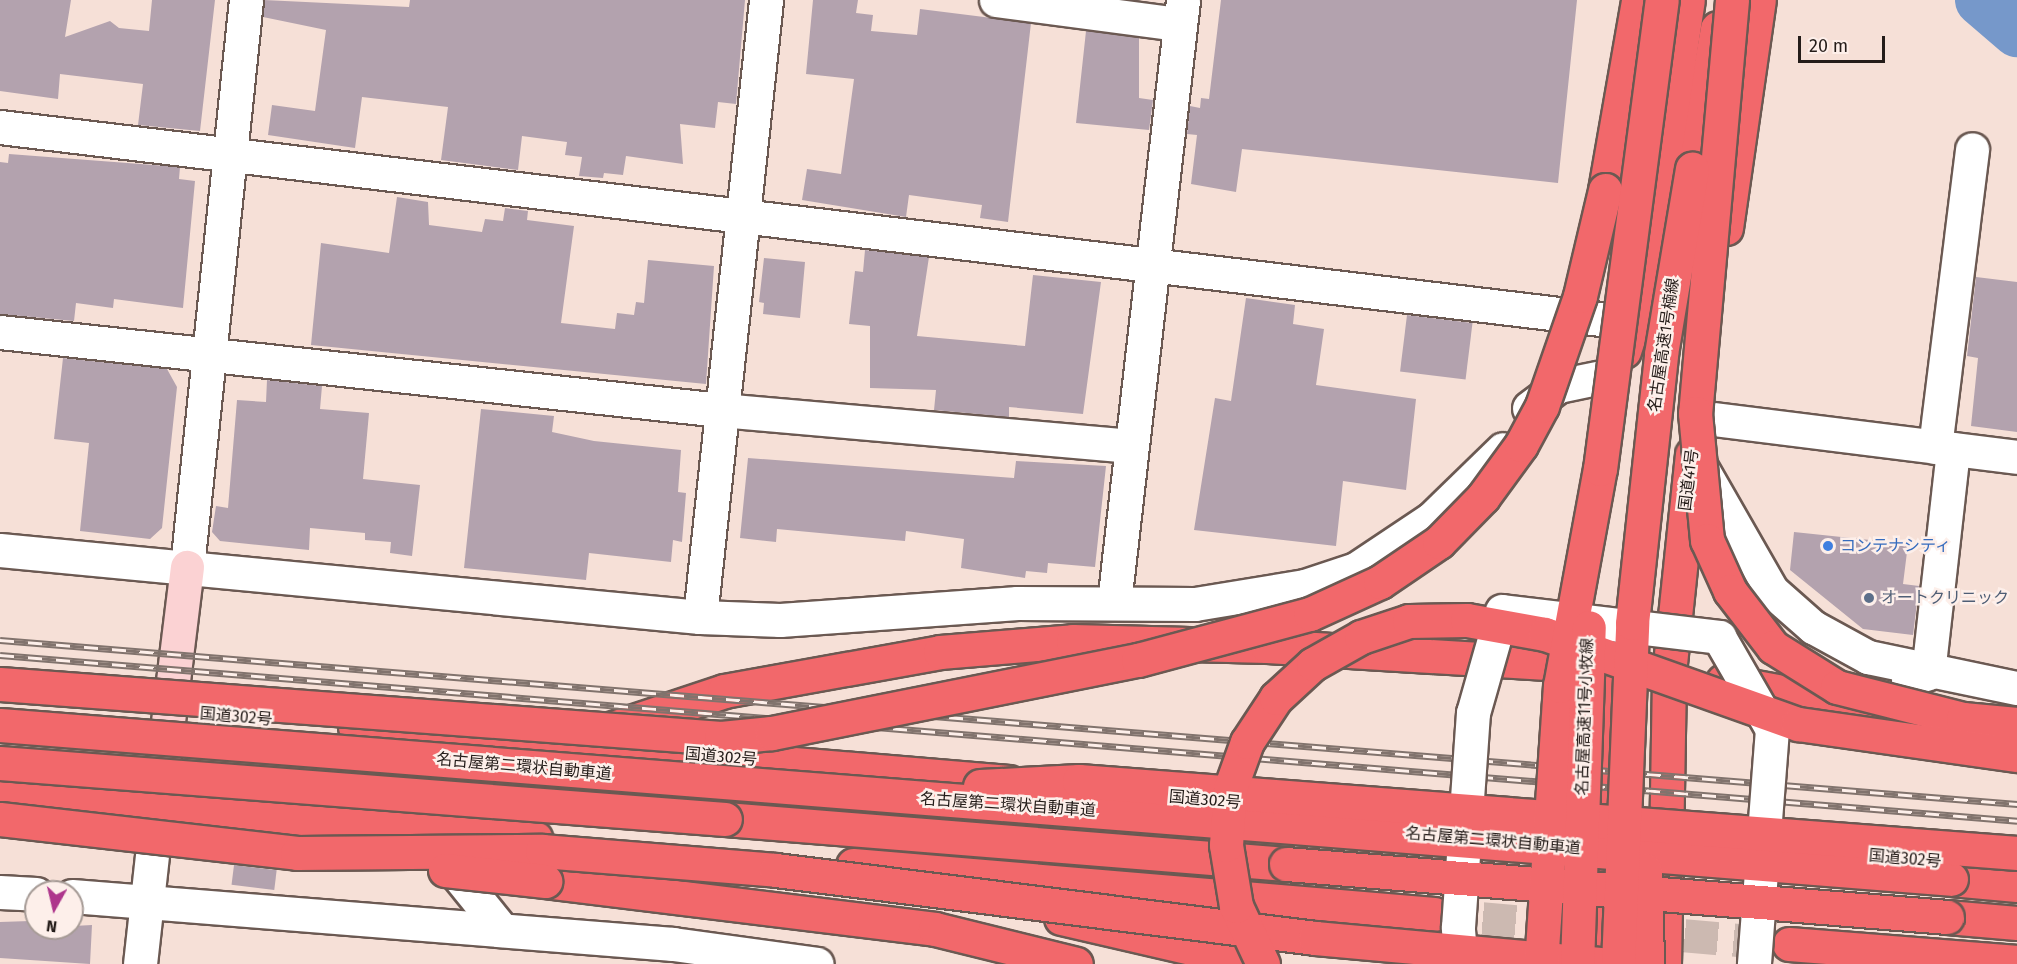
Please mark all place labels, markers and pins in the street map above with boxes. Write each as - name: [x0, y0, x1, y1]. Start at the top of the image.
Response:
- place label: コンテナシティ: [1840, 536, 1952, 556]
- marker: コンテナシティ: [1821, 539, 1835, 553]
- place label: オートクリニック: [1881, 588, 2009, 608]
- marker: オートクリニック: [1862, 591, 1876, 605]

